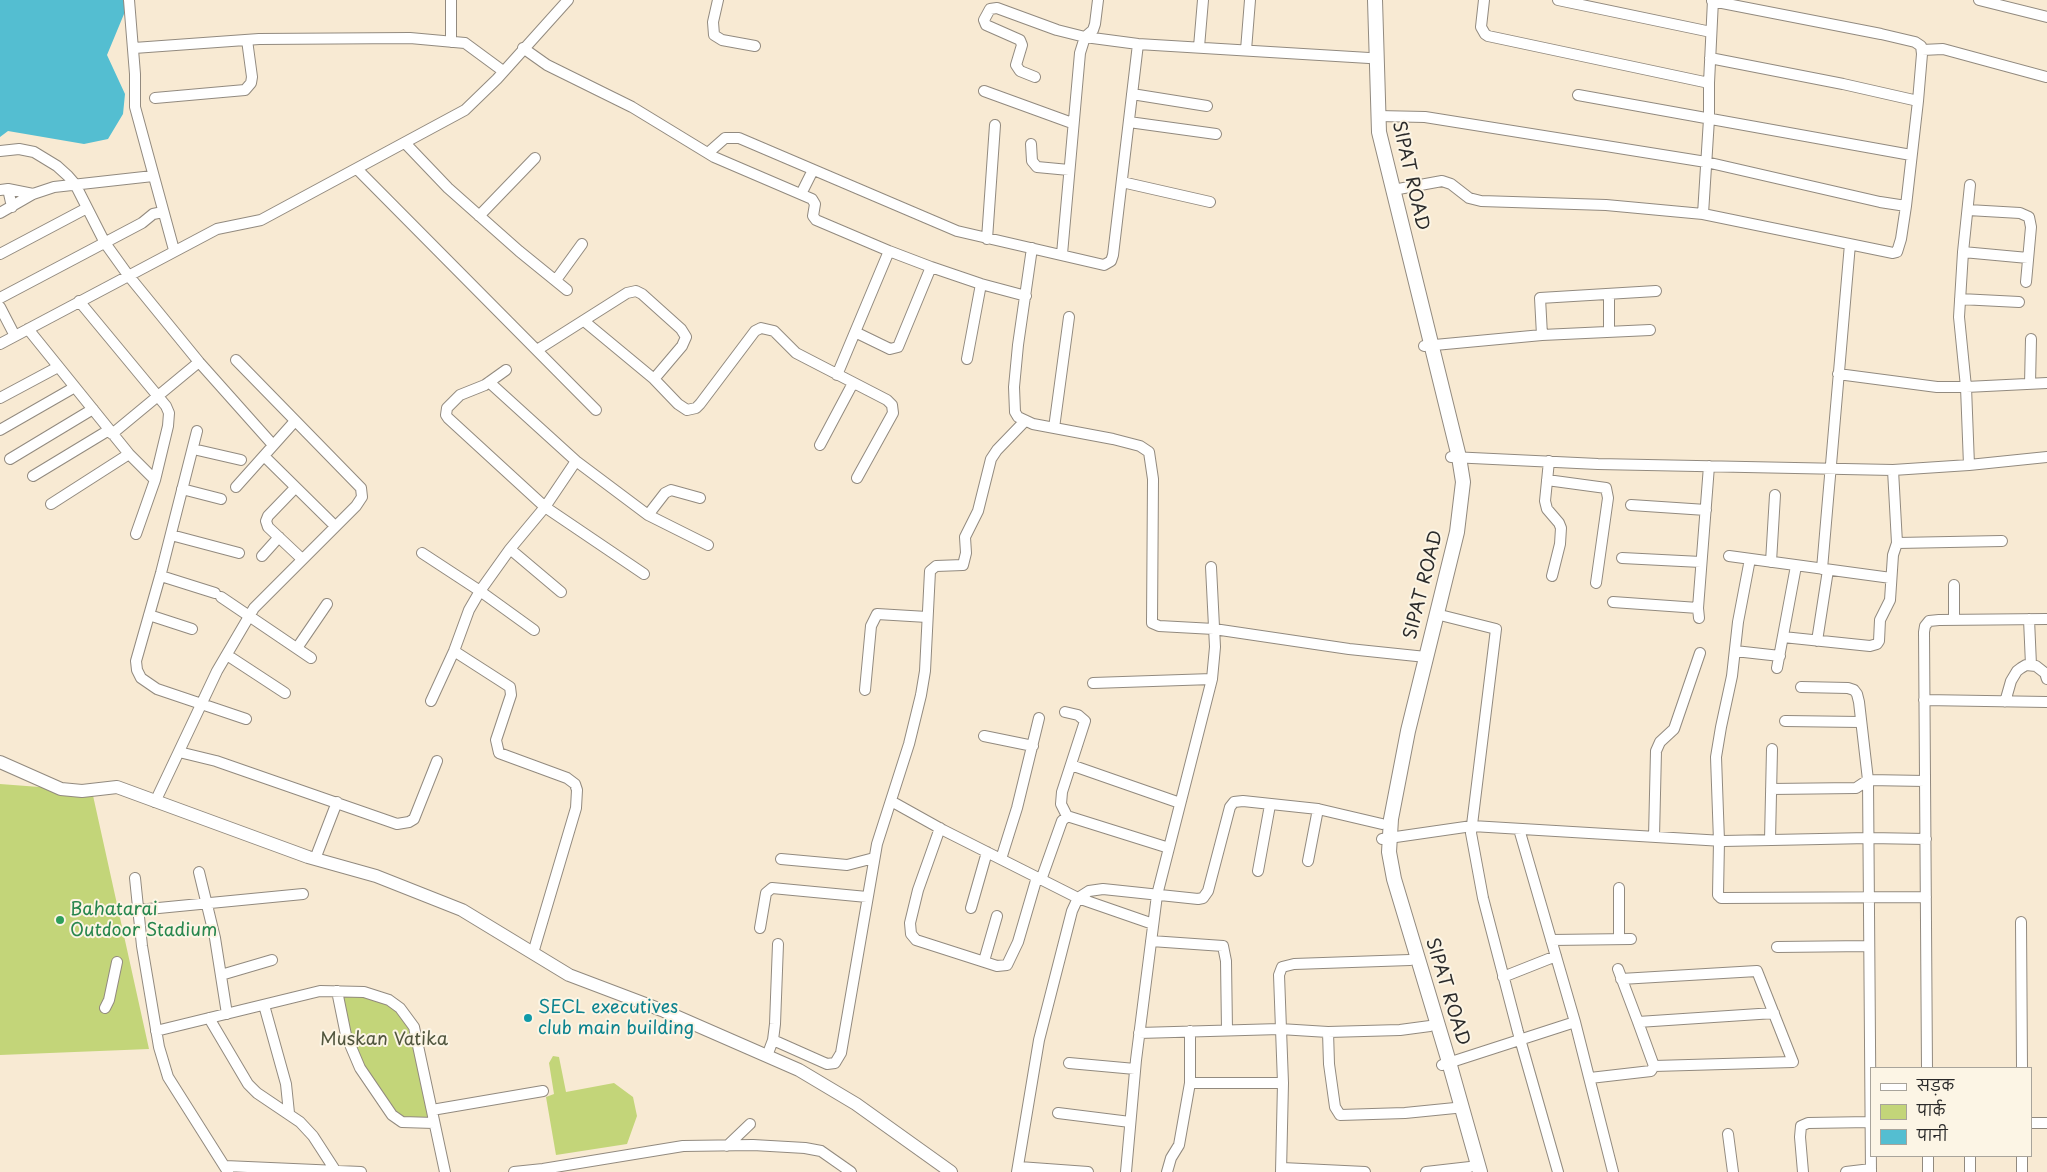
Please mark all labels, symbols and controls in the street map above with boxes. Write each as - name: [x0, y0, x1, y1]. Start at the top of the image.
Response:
- street label: SIPAT ROAD: [1387, 119, 1433, 233]
- street label: SIPAT ROAD: [1400, 528, 1448, 642]
- place label: Bahatarai Outdoor Stadium: [70, 899, 217, 942]
- marker: Bahatarai Outdoor Stadium: [54, 914, 66, 926]
- street label: SIPAT ROAD: [1420, 936, 1474, 1048]
- place label: SECL executives club main building: [538, 997, 694, 1040]
- marker: SECL executives club main building: [522, 1012, 534, 1024]
- park label: Muskan Vatika: [320, 1029, 448, 1051]
- legend: [1870, 1067, 2032, 1157]
- text: सड़क: [1917, 1073, 1954, 1096]
- text: पार्क: [1917, 1098, 1945, 1121]
- text: पानी: [1917, 1123, 1948, 1146]

